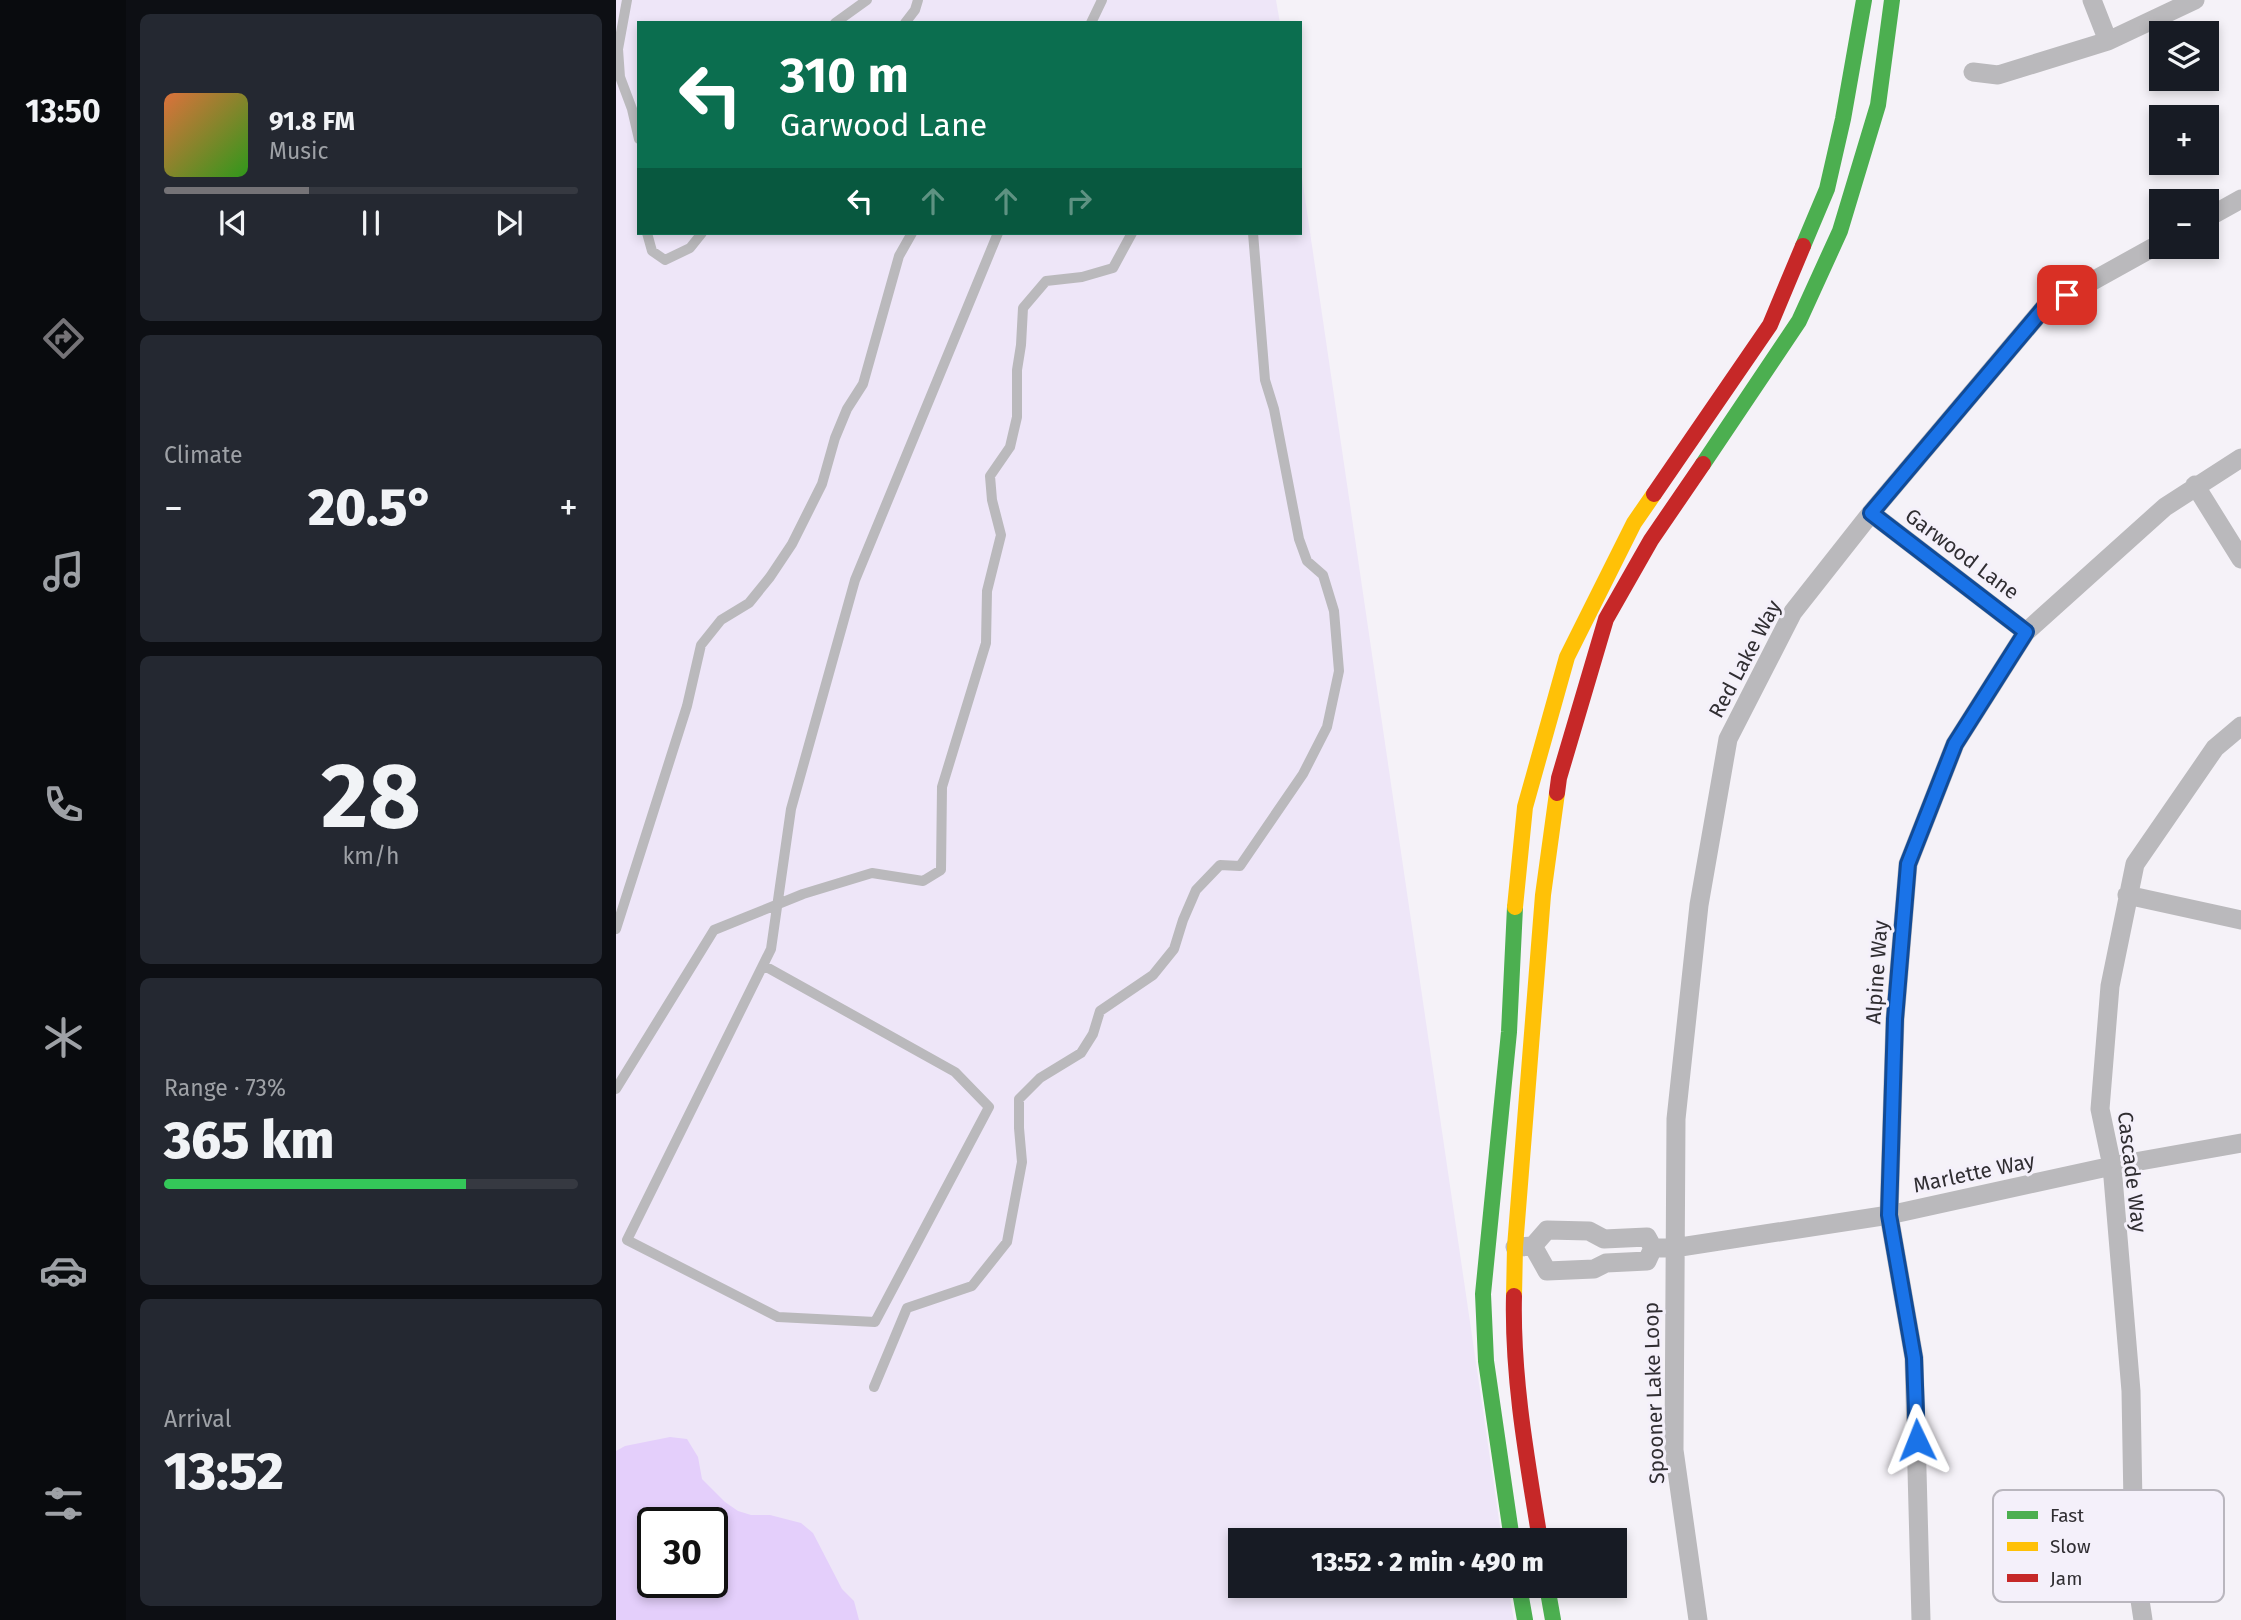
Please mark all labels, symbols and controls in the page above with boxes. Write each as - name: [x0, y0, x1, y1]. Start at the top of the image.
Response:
- map controls: [2149, 21, 2219, 259]
- button: layers: [2149, 21, 2219, 91]
- text: 310 m: [780, 46, 909, 105]
- icon: left: [665, 49, 756, 140]
- text: 13:50: [25, 92, 101, 130]
- button: +: [2149, 105, 2219, 175]
- text: 91.8 FM: [269, 106, 355, 137]
- text: Garwood Lane: [780, 106, 987, 144]
- text: Music: [269, 137, 329, 165]
- icon: left: [841, 182, 879, 220]
- icon: ahead: [914, 182, 952, 220]
- icon: ahead: [987, 182, 1025, 220]
- icon: right: [1060, 182, 1098, 220]
- button: −: [2149, 189, 2219, 259]
- icon: previous: [214, 204, 252, 242]
- icon: pause: [352, 204, 390, 242]
- icon: next: [490, 204, 528, 242]
- pin: [2037, 265, 2097, 325]
- icon: arrive: [2048, 276, 2086, 314]
- icon: directions: [39, 314, 88, 363]
- text: Climate: [164, 441, 243, 469]
- text: 20.5°: [308, 476, 434, 539]
- text: −: [164, 485, 183, 531]
- text: +: [559, 485, 578, 531]
- street label: Garwood Lane: [1900, 503, 2024, 605]
- icon: music: [39, 547, 88, 596]
- street label: Red Lake Way: [1703, 595, 1787, 722]
- text: 28: [321, 742, 421, 851]
- icon: phone: [39, 780, 88, 829]
- text: km/h: [343, 842, 399, 870]
- street label: Alpine Way: [1860, 919, 1894, 1025]
- icon: climate: [39, 1013, 88, 1062]
- text: Range · 73%: [164, 1074, 286, 1102]
- text: 365 km: [164, 1109, 334, 1172]
- street label: Cascade Way: [2112, 1110, 2152, 1235]
- street label: Marlette Way: [1911, 1147, 2038, 1199]
- icon: car: [39, 1246, 88, 1295]
- street label: Spooner Lake Loop: [1638, 1302, 1670, 1484]
- position arrow: [1880, 1403, 1954, 1477]
- text: Arrival: [164, 1405, 231, 1433]
- text: 13:52: [164, 1440, 284, 1503]
- icon: filters: [39, 1479, 88, 1528]
- legend: [1993, 1490, 2224, 1602]
- text: Fast: [2050, 1504, 2084, 1527]
- speed limit sign: 30: [637, 1507, 728, 1598]
- text: Slow: [2050, 1535, 2091, 1558]
- text: 13:52 · 2 min · 490 m: [1311, 1547, 1544, 1578]
- text: Jam: [2050, 1567, 2082, 1590]

